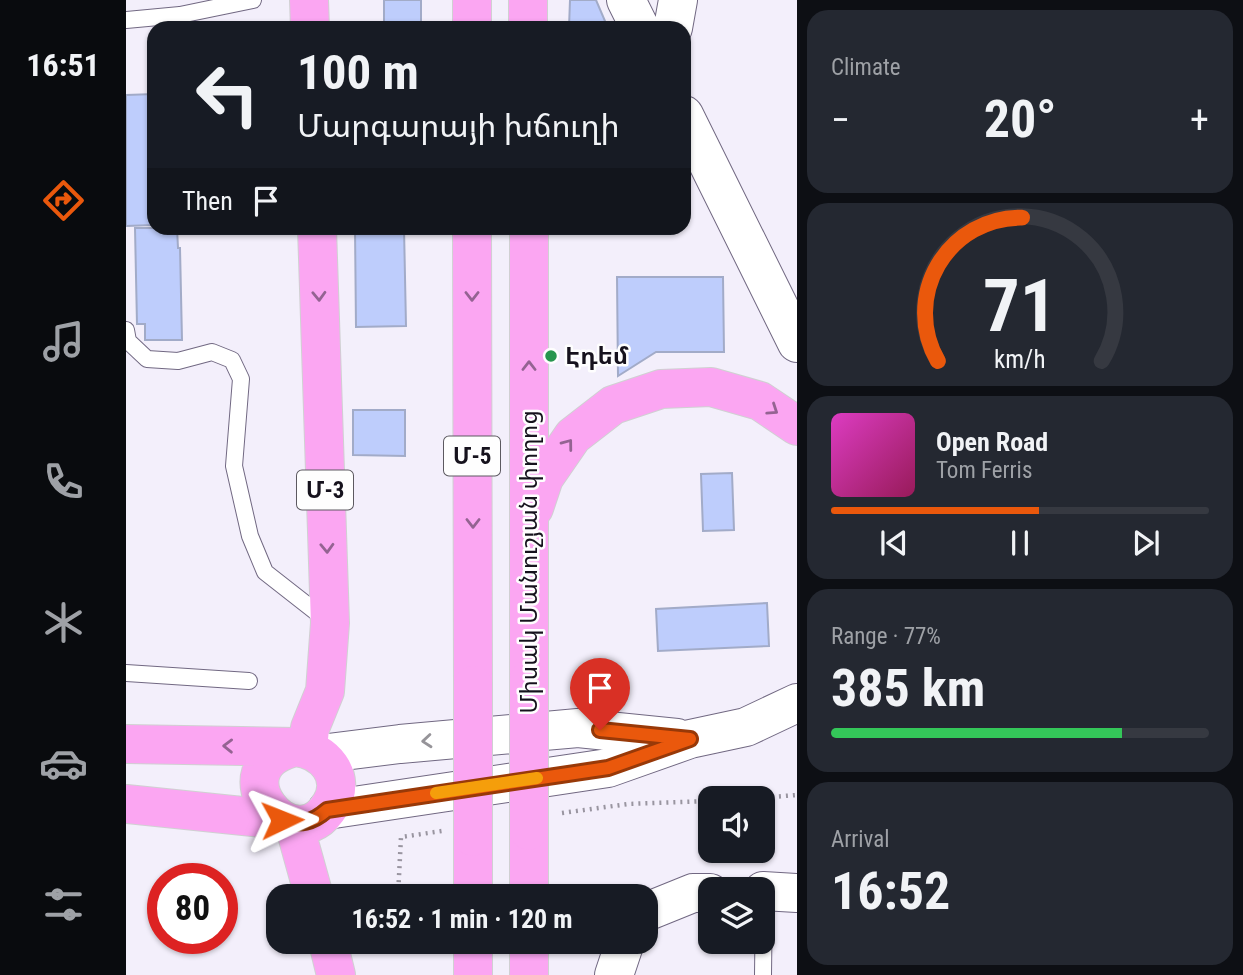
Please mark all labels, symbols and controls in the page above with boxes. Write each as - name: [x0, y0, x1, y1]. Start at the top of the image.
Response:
- text: 100 m: [297, 44, 419, 101]
- text: 16:51: [26, 46, 100, 84]
- icon: left: [182, 49, 273, 140]
- text: Climate: [831, 54, 901, 81]
- text: 20°: [984, 89, 1056, 150]
- text: −: [831, 98, 850, 142]
- text: +: [1190, 98, 1209, 142]
- text: Մարգարայի խճուղի: [297, 107, 620, 145]
- icon: directions: [39, 176, 88, 225]
- icon: arrive: [247, 182, 285, 220]
- text: Then: [182, 186, 233, 216]
- text: 71: [983, 263, 1057, 349]
- one-way arrow: [311, 291, 327, 301]
- one-way arrow: [464, 291, 480, 301]
- icon: music: [39, 317, 88, 366]
- place label: Էդեմ: [565, 342, 629, 370]
- text: km/h: [994, 344, 1046, 373]
- marker: Էդեմ: [543, 348, 559, 364]
- one-way arrow: [521, 360, 537, 370]
- one-way arrow: [765, 402, 778, 414]
- street label: Միսակ Մանուշյան փողոց: [515, 410, 543, 714]
- text: Open Road: [936, 427, 1048, 457]
- road number: Մ-5: [444, 436, 500, 476]
- one-way arrow: [560, 439, 572, 452]
- icon: phone: [39, 457, 88, 506]
- text: Tom Ferris: [936, 457, 1032, 484]
- road number: Մ-3: [297, 470, 353, 510]
- one-way arrow: [465, 518, 481, 529]
- icon: previous: [875, 524, 913, 562]
- icon: pause: [1001, 524, 1039, 562]
- icon: next: [1127, 524, 1165, 562]
- one-way arrow: [320, 542, 335, 553]
- icon: climate: [39, 598, 88, 647]
- text: Range · 77%: [831, 623, 941, 650]
- pin: [570, 658, 630, 730]
- text: 385 km: [831, 658, 985, 719]
- icon: arrive: [581, 669, 619, 707]
- one-way arrow: [421, 734, 432, 749]
- one-way arrow: [222, 738, 233, 753]
- icon: car: [39, 739, 88, 788]
- position arrow: [245, 783, 319, 857]
- map controls: [698, 786, 775, 954]
- button: sound: [698, 786, 775, 863]
- text: Arrival: [831, 826, 890, 853]
- text: 16:52: [831, 861, 950, 922]
- speed limit sign: 80: [147, 863, 238, 954]
- button: layers: [698, 877, 775, 954]
- icon: filters: [39, 880, 88, 929]
- text: 16:52 · 1 min · 120 m: [352, 904, 572, 934]

